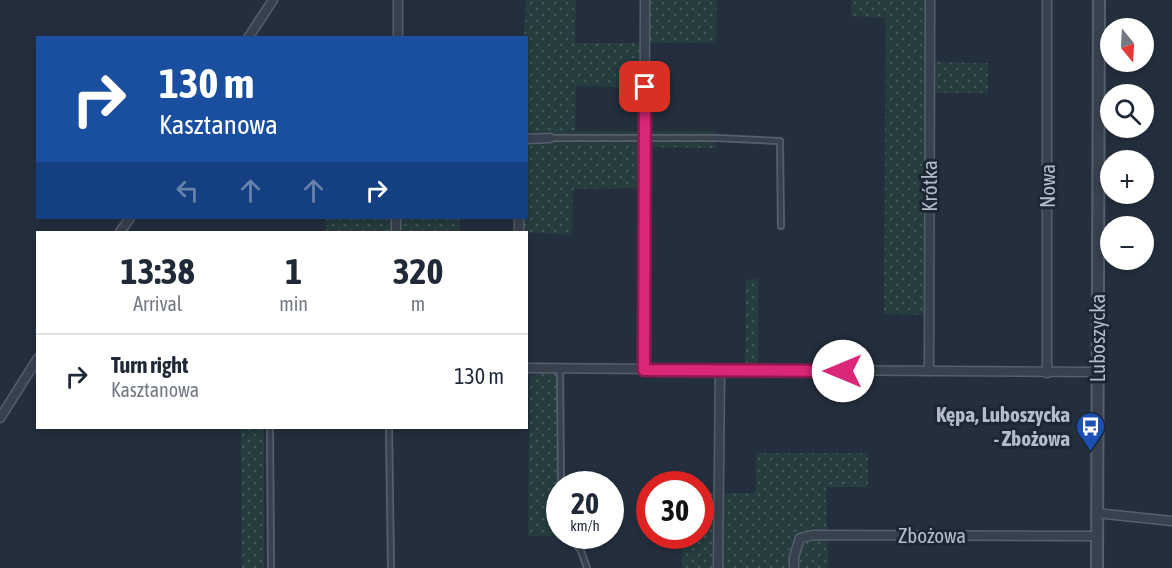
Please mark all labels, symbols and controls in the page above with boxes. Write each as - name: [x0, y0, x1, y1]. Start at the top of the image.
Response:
- north arrow: [1100, 18, 1154, 72]
- map controls: [1100, 18, 1154, 270]
- text: 130 m: [159, 59, 254, 107]
- icon: right: [60, 60, 138, 138]
- pin: [619, 61, 670, 112]
- icon: arrive: [628, 70, 661, 103]
- button: search: [1100, 84, 1154, 138]
- text: Kasztanowa: [159, 109, 278, 140]
- button: +: [1100, 150, 1154, 204]
- street label: Krótka: [917, 160, 941, 212]
- street label: Nowa: [1035, 164, 1059, 208]
- icon: left: [171, 174, 204, 207]
- icon: ahead: [234, 174, 267, 207]
- icon: ahead: [297, 174, 330, 207]
- icon: right: [360, 174, 393, 207]
- button: −: [1100, 216, 1154, 270]
- text: 13:38: [121, 250, 195, 292]
- text: 1: [285, 250, 302, 292]
- text: 320: [393, 250, 443, 292]
- text: Arrival: [133, 292, 182, 315]
- text: min: [279, 292, 308, 315]
- text: m: [411, 292, 425, 315]
- street label: Luboszycka: [1085, 294, 1109, 382]
- position arrow: [811, 339, 875, 403]
- text: Turn right: [111, 352, 188, 378]
- icon: right: [60, 360, 93, 393]
- text: 130 m: [454, 363, 504, 389]
- text: Kasztanowa: [111, 378, 199, 401]
- place label: Kępa, Luboszycka - Zbożowa: [936, 402, 1070, 450]
- bus stop icon: Kępa, Luboszycka - Zbożowa: [1075, 410, 1107, 452]
- speed limit sign: 30: [636, 471, 714, 549]
- text: 20: [571, 486, 599, 520]
- text: km/h: [570, 517, 600, 534]
- street label: Zbożowa: [898, 523, 966, 547]

